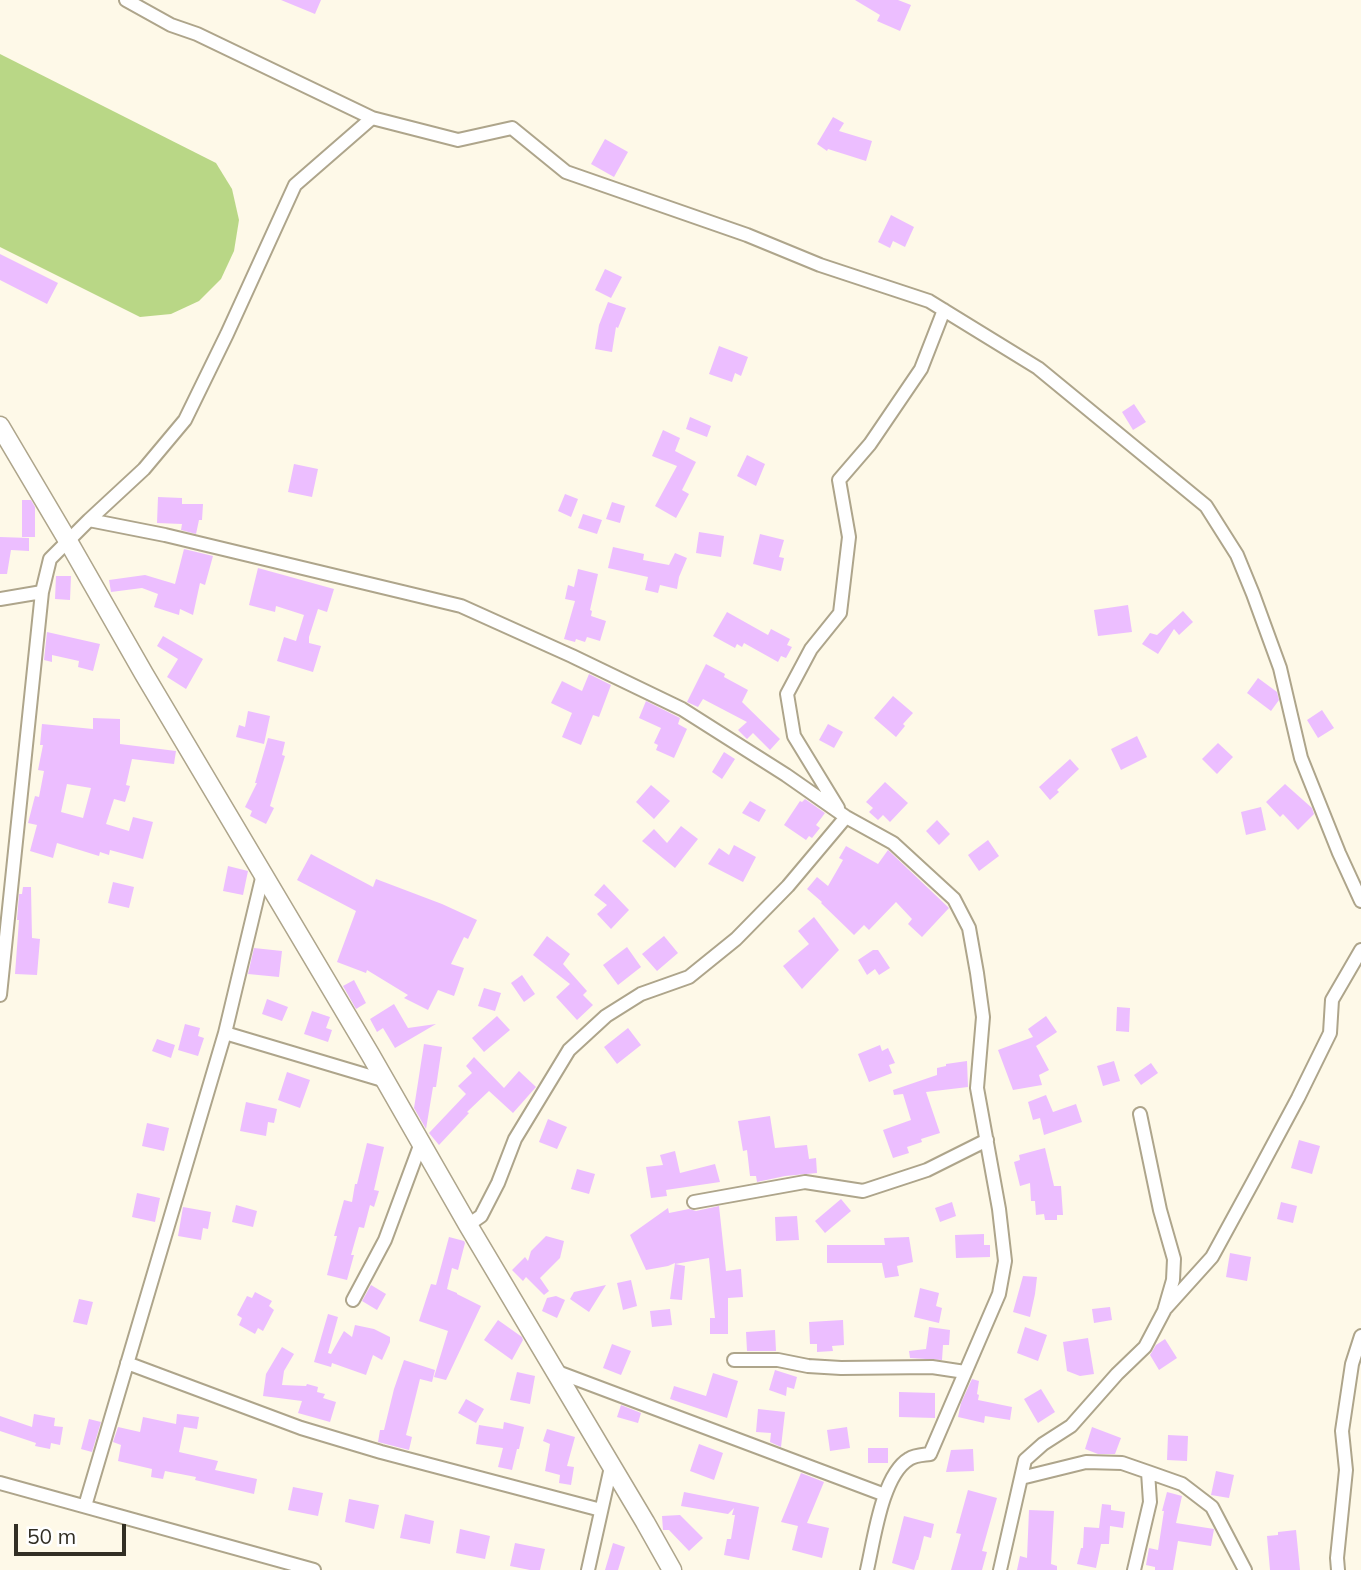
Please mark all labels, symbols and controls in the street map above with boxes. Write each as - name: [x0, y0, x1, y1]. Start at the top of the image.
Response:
- scale bar: [18, 1510, 130, 1554]
- text: 50 m: [27, 1523, 76, 1549]

